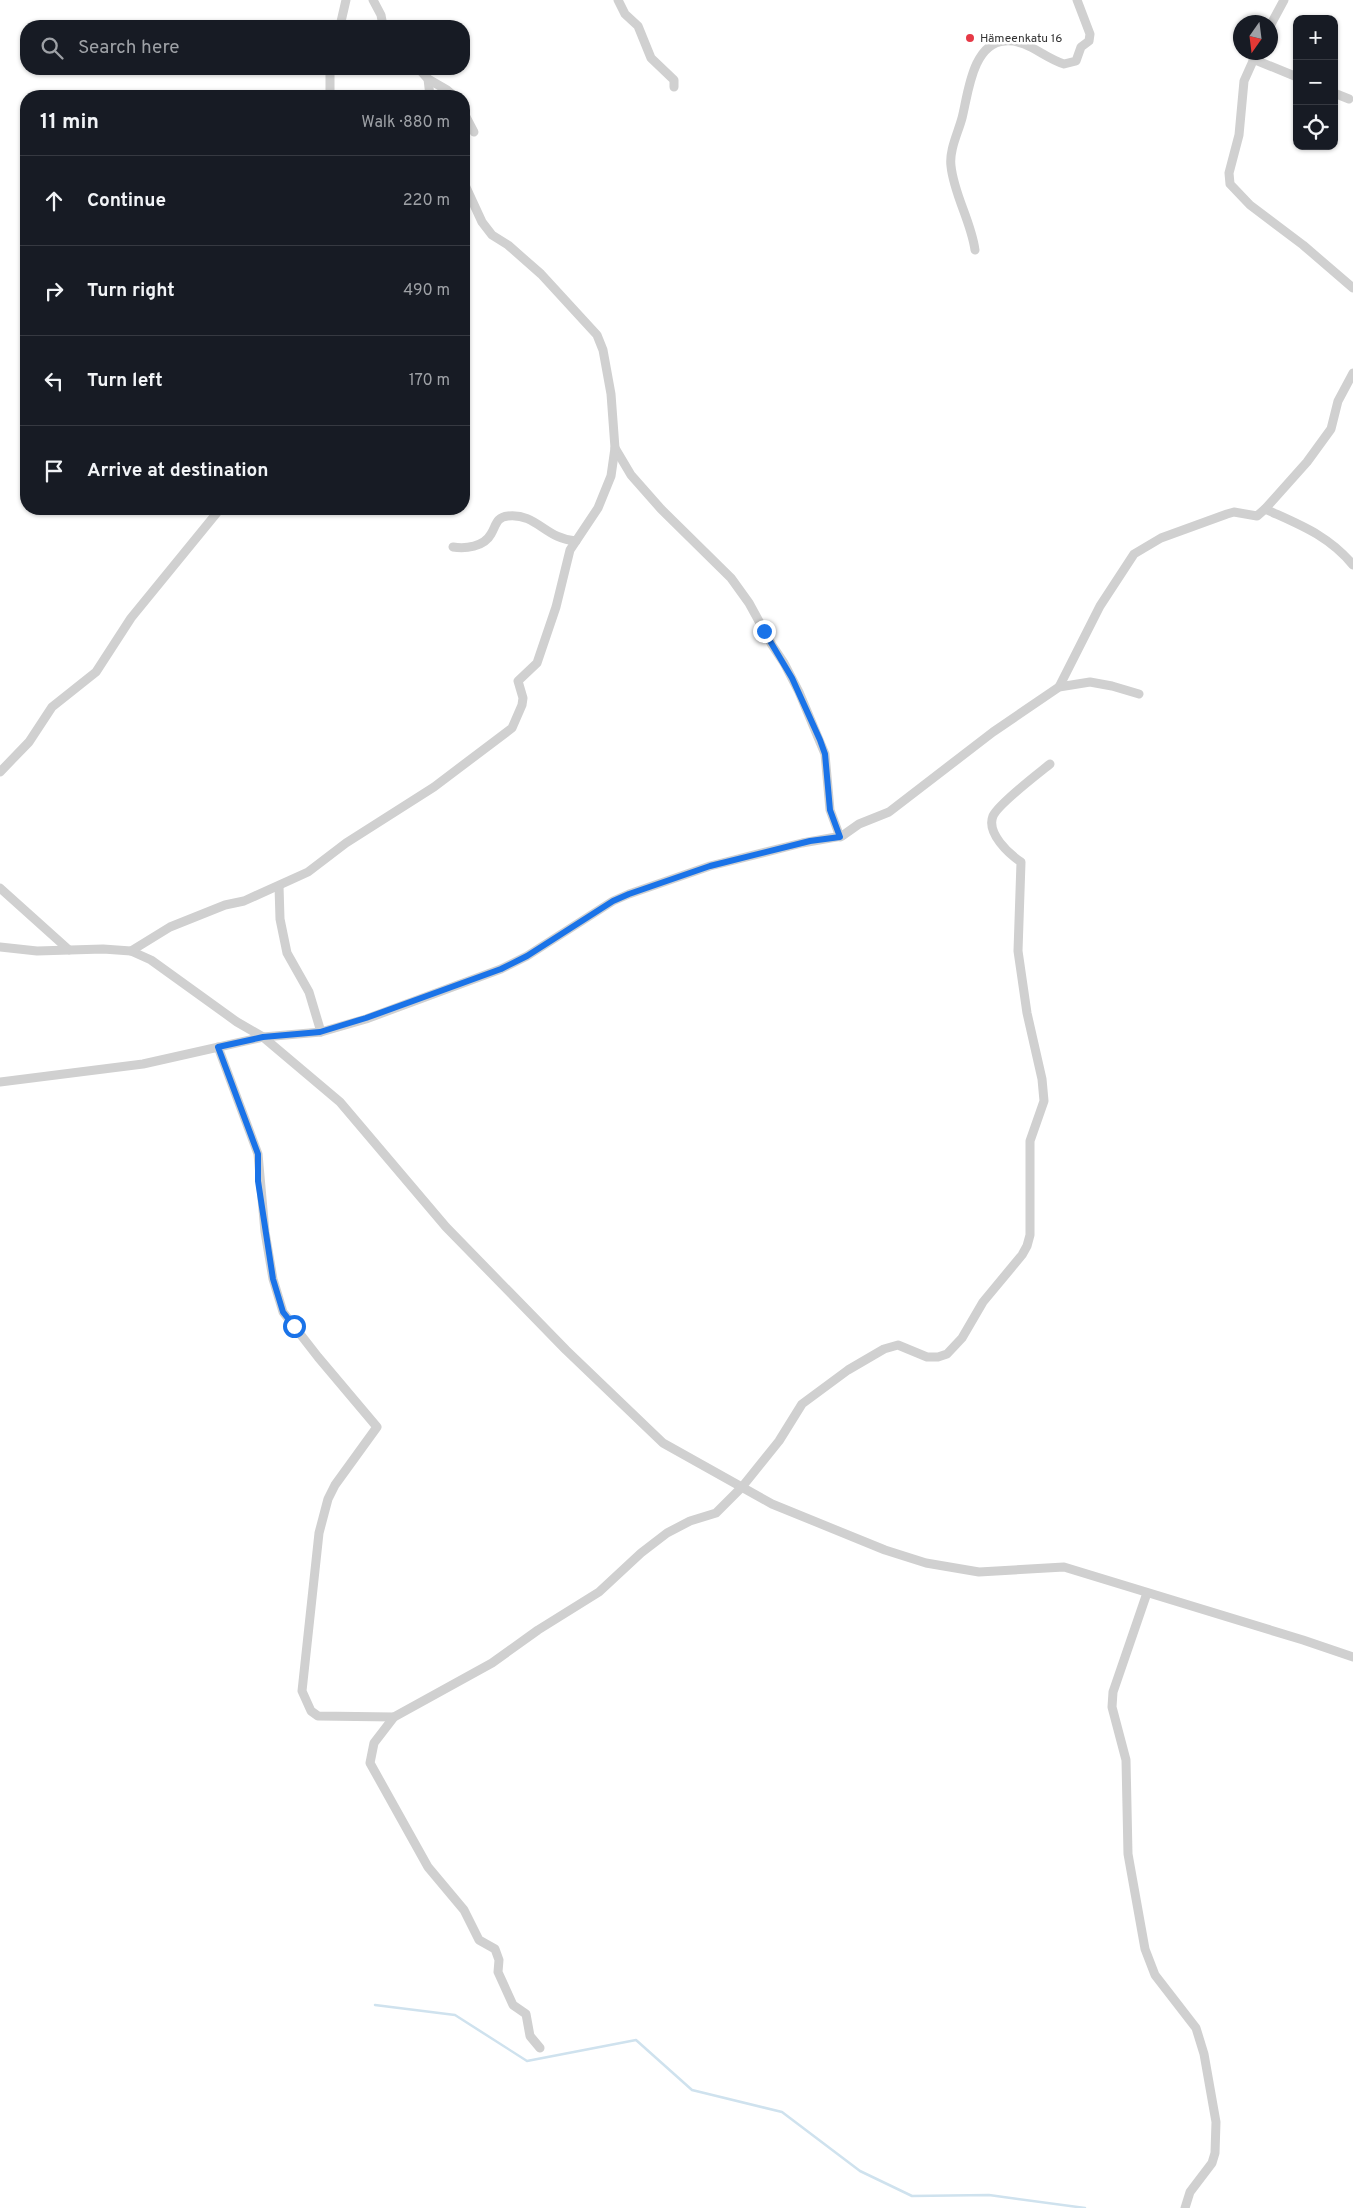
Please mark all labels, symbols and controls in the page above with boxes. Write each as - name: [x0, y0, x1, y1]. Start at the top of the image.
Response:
- north arrow: [1233, 15, 1278, 60]
- map controls: [1293, 15, 1338, 150]
- button: +: [1293, 15, 1338, 60]
- search box: [20, 20, 470, 75]
- place label: Hämeenkatu 16: [980, 31, 1062, 47]
- marker: Hämeenkatu 16: [964, 32, 976, 44]
- icon: search: [38, 34, 66, 62]
- text: Search here: [78, 36, 180, 60]
- button: −: [1293, 60, 1338, 105]
- button: locate: [1293, 105, 1338, 150]
- text: 11 min: [40, 109, 99, 136]
- text: Walk · 880 m: [361, 113, 450, 133]
- icon: ahead: [40, 187, 68, 215]
- text: Continue: [87, 189, 166, 213]
- text: 220 m: [403, 191, 450, 211]
- icon: right: [40, 277, 68, 305]
- text: Turn right: [87, 279, 175, 303]
- text: 490 m: [403, 281, 450, 301]
- icon: left: [40, 367, 68, 395]
- text: Turn left: [87, 369, 163, 393]
- text: 170 m: [409, 371, 450, 391]
- icon: arrive: [40, 457, 68, 485]
- text: Arrive at destination: [87, 459, 268, 483]
- route end: [753, 620, 776, 643]
- route start: [283, 1315, 306, 1338]

